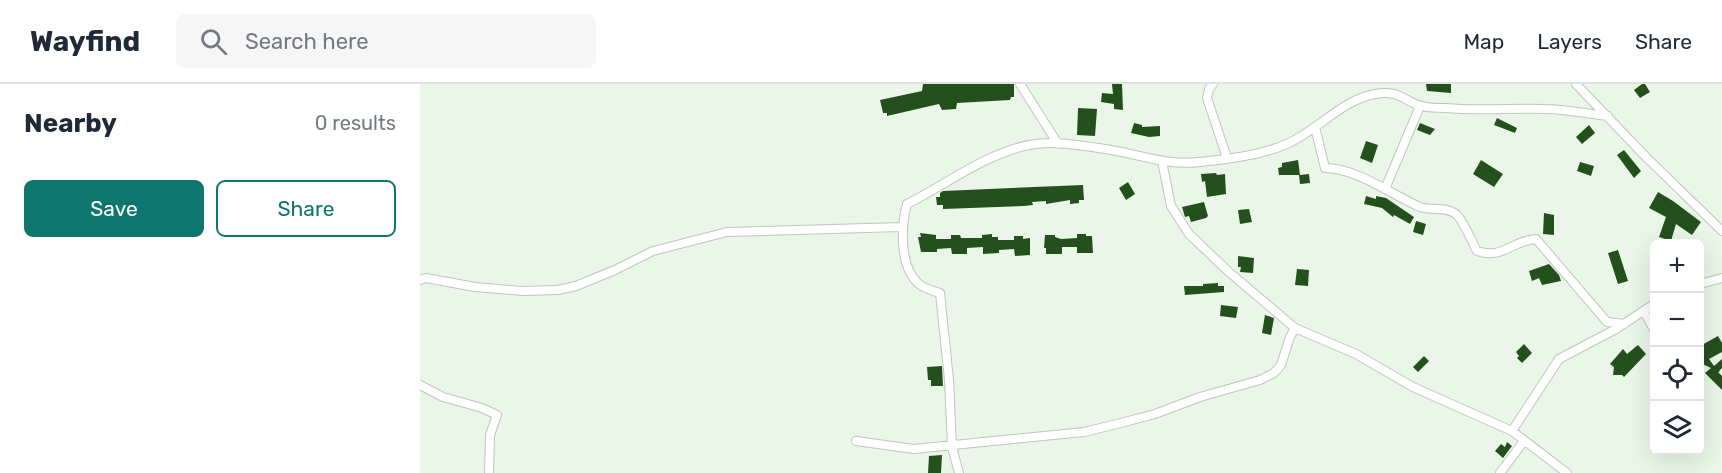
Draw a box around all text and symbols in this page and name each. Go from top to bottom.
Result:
search box [176,14,596,68]
text: Wayfind [30,25,140,58]
icon: search [197,25,230,58]
text: Search here [245,28,369,55]
text: Map [1463,29,1504,54]
text: Layers [1537,29,1602,54]
text: Share [1635,29,1692,54]
text: Nearby [24,108,117,139]
text: 0 results [315,111,396,135]
button: Save [24,180,204,237]
button: Share [216,180,396,237]
map controls [1650,239,1704,455]
button: + [1650,239,1704,293]
button: − [1650,293,1704,347]
button: locate [1650,347,1704,401]
button: layers [1650,401,1704,455]

